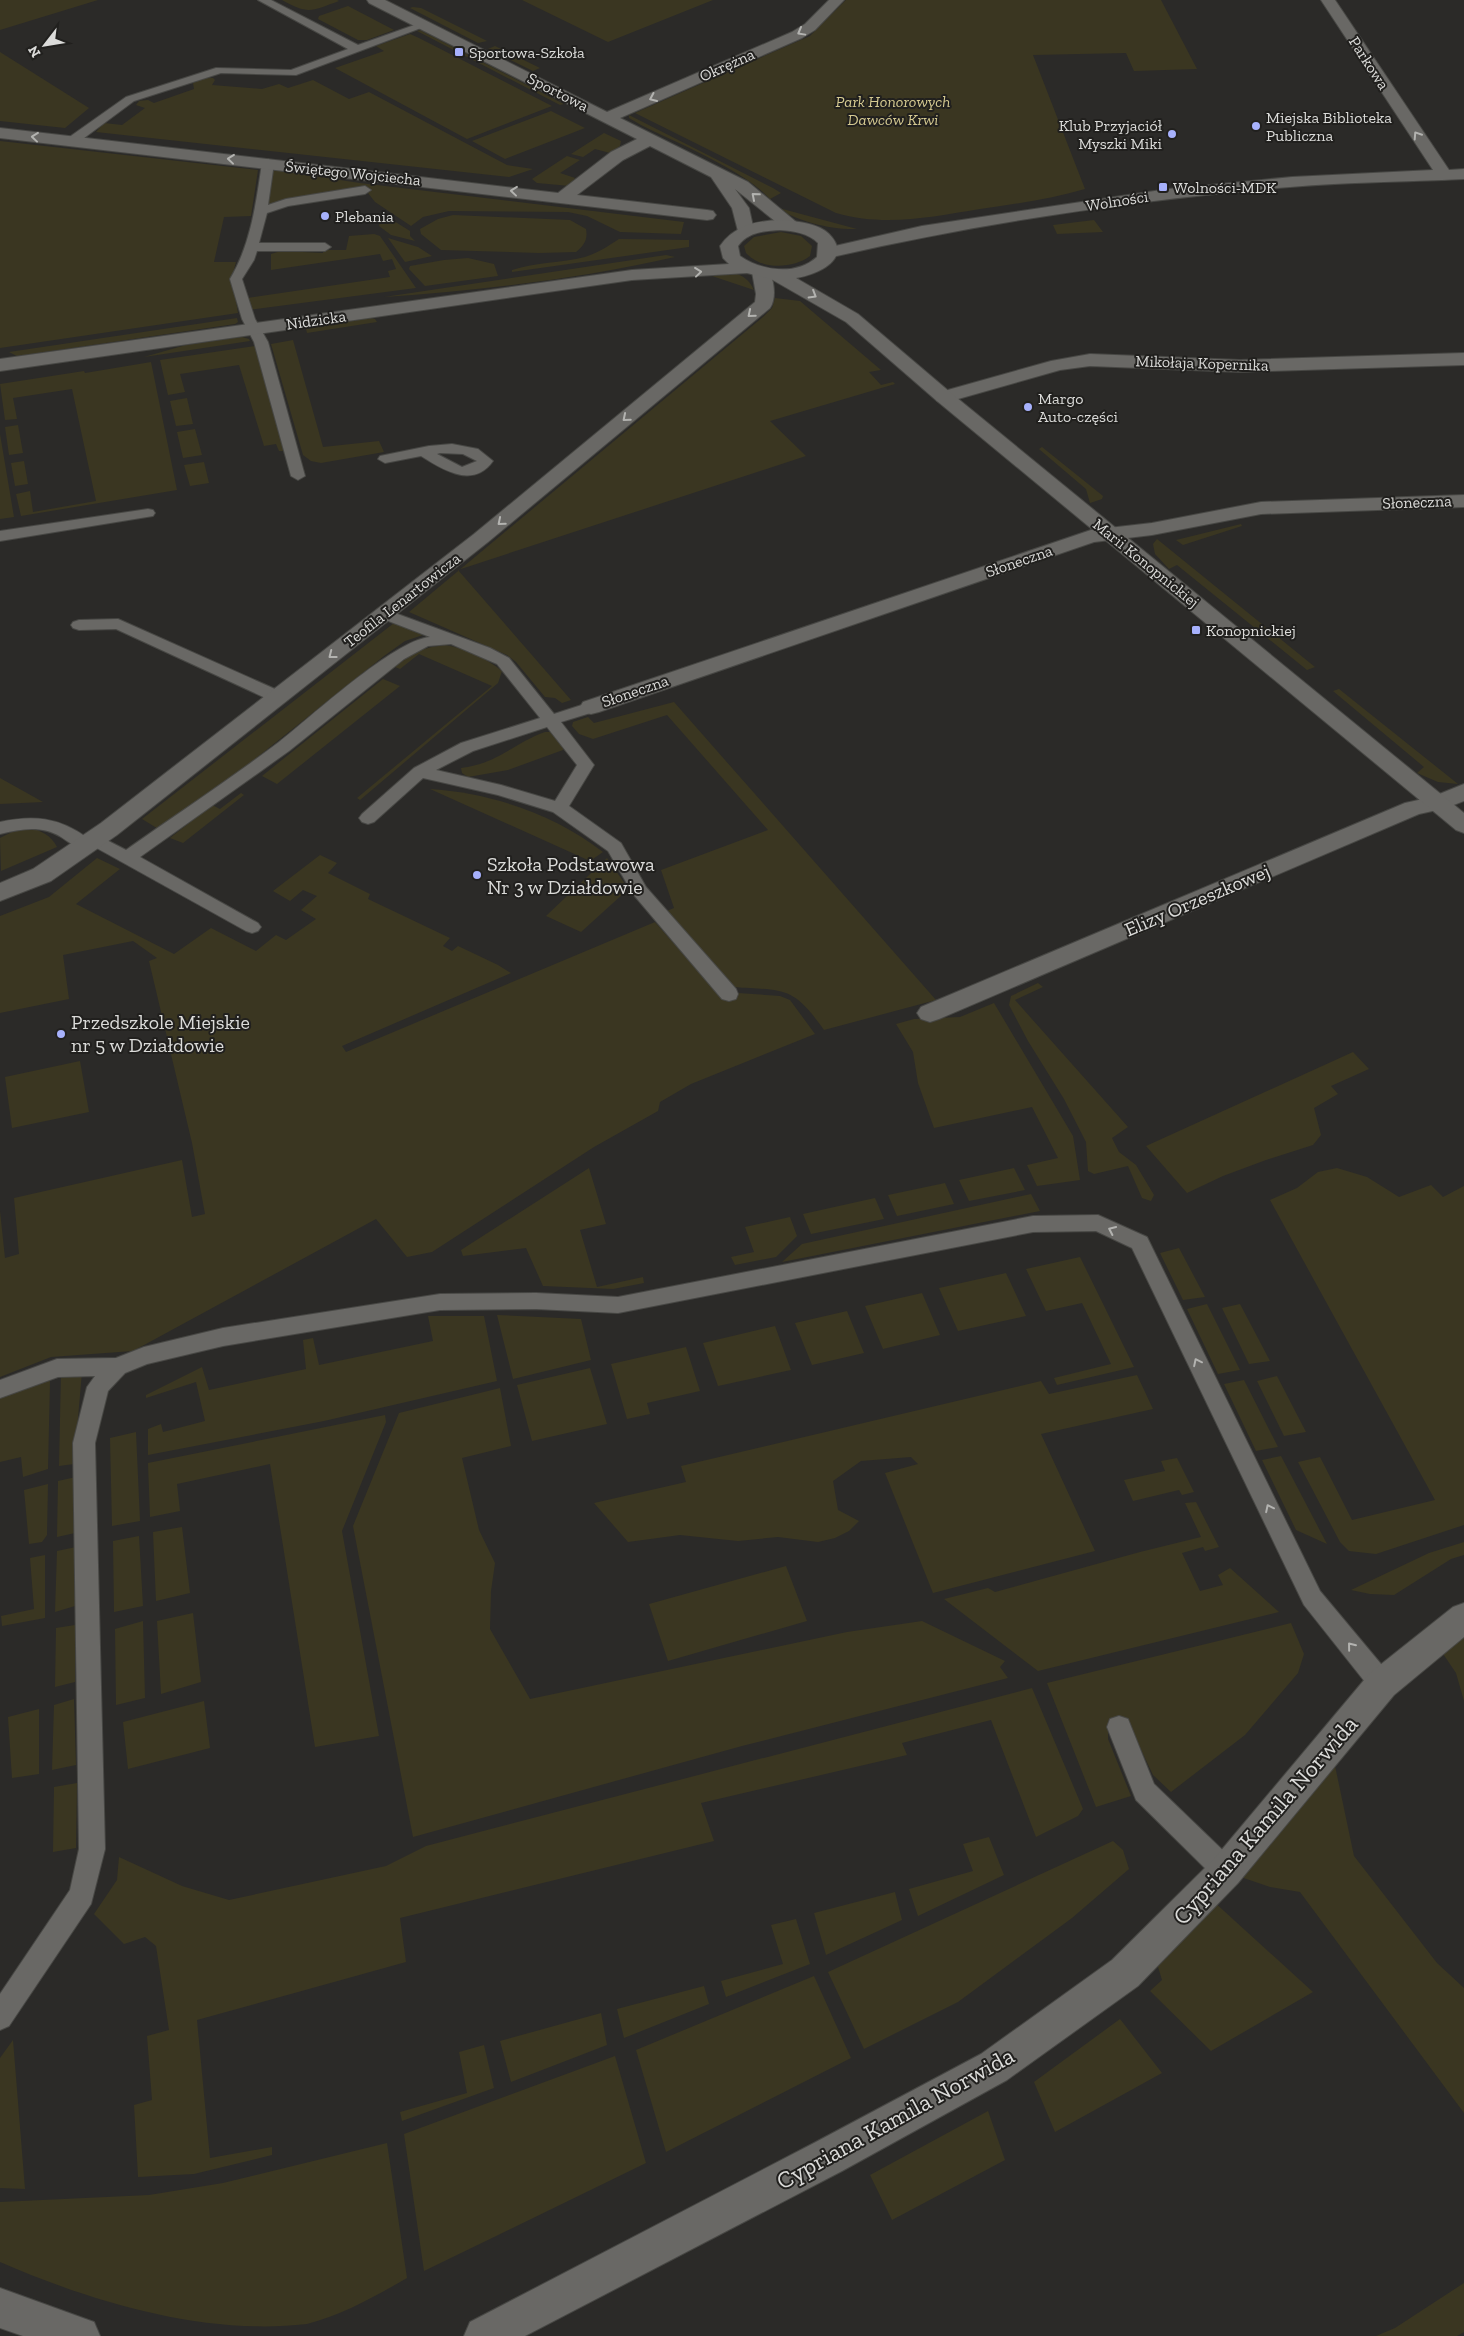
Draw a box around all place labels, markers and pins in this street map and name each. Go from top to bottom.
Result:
place label: Sportowa-Szkoła [469,43,585,62]
marker: Sportowa-Szkoła [453,46,465,58]
place label: Miejska Biblioteka Publiczna [1266,108,1392,145]
place label: Klub Przyjaciół Myszki Miki [1059,116,1163,153]
marker: Miejska Biblioteka Publiczna [1250,120,1262,132]
marker: Klub Przyjaciół Myszki Miki [1166,128,1178,140]
place label: Wolności-MDK [1173,178,1277,197]
marker: Wolności-MDK [1157,181,1169,193]
place label: Plebania [335,207,394,226]
marker: Plebania [319,210,331,222]
place label: Margo Auto-części [1038,389,1119,426]
marker: Margo Auto-części [1022,401,1034,413]
place label: Konopnickiej [1206,621,1296,640]
marker: Konopnickiej [1190,624,1202,636]
place label: Szkoła Podstawowa Nr 3 w Działdowie [487,852,655,899]
marker: Szkoła Podstawowa Nr 3 w Działdowie [471,869,483,881]
place label: Przedszkole Miejskie nr 5 w Działdowie [71,1010,250,1057]
marker: Przedszkole Miejskie nr 5 w Działdowie [55,1028,67,1040]

